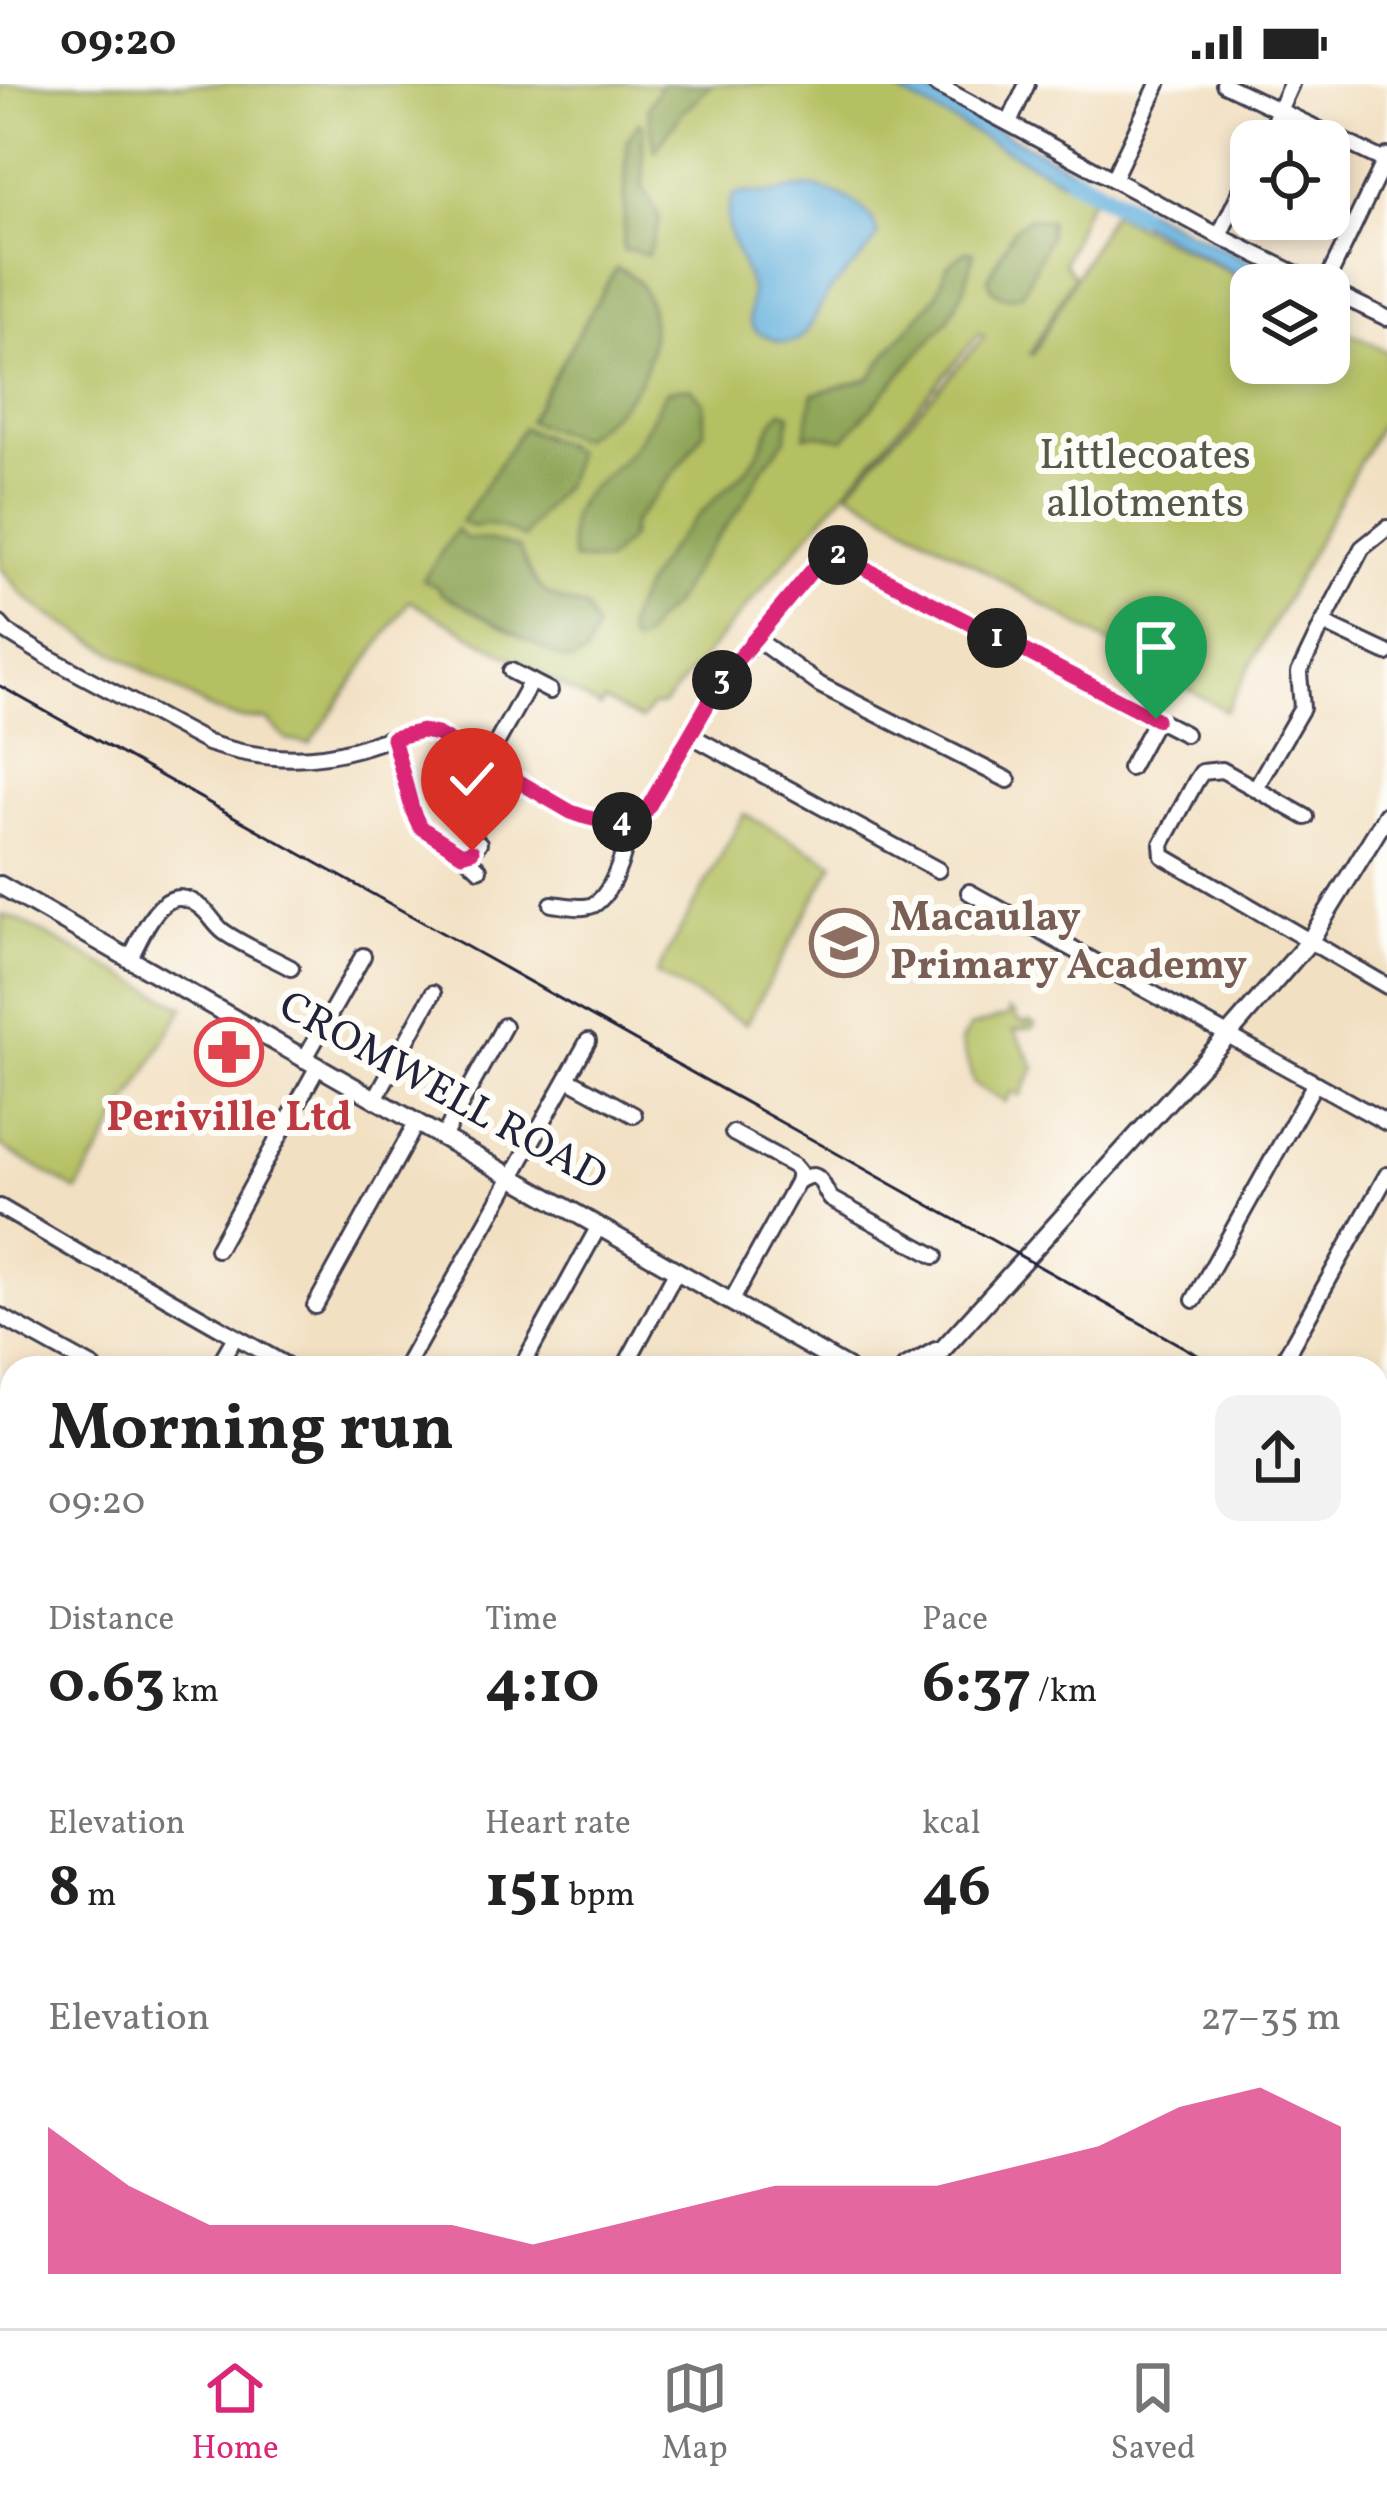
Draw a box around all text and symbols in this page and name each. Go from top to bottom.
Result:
text: 09:20 [60,11,176,74]
map controls [1230,120,1350,384]
button: locate [1230,120,1350,240]
button: layers [1230,264,1350,384]
park label: Littlecoates allotments [1039,428,1251,535]
pin: 2 [808,525,868,585]
text: 2 [829,532,847,578]
pin [1105,596,1207,719]
pin: 1 [967,608,1027,668]
icon: arrive [1123,614,1189,680]
text: 1 [990,615,1004,661]
pin: 3 [692,650,752,710]
text: 3 [714,657,730,703]
pin [421,728,523,851]
icon: check [439,746,505,812]
pin: 4 [592,792,652,852]
text: 4 [612,799,632,845]
place label: Macaulay Primary Academy [890,890,1248,997]
school or university icon: Macaulay Primary Academy [809,908,879,978]
street label: CROMWELL ROAD [267,978,617,1208]
pharmacy icon: Periville Ltd [194,1017,264,1087]
place label: Periville Ltd [106,1090,352,1149]
text: Morning run [48,1385,454,1477]
button: share [1215,1395,1341,1521]
text: 09:20 [48,1476,145,1530]
text: Distance [48,1598,174,1644]
text: Time [485,1598,557,1644]
text: Pace [922,1598,988,1644]
text: 0.63 [48,1644,165,1727]
text: 4:10 [485,1644,599,1727]
text: 6:37 [922,1644,1031,1727]
text: km [165,1670,219,1716]
text: /km [1031,1670,1097,1716]
text: Elevation [48,1802,185,1848]
text: Heart rate [485,1802,631,1848]
text: kcal [922,1802,981,1848]
text: 8 [48,1848,81,1931]
text: 151 [485,1848,562,1931]
text: 46 [922,1848,991,1931]
text: m [81,1874,117,1920]
text: bpm [562,1874,635,1920]
text: Elevation [48,1992,210,2046]
text: 27–35 m [1201,1992,1341,2046]
tab: Home [191,2355,279,2473]
tab: Map [662,2355,728,2473]
tab: Saved [1111,2355,1196,2473]

